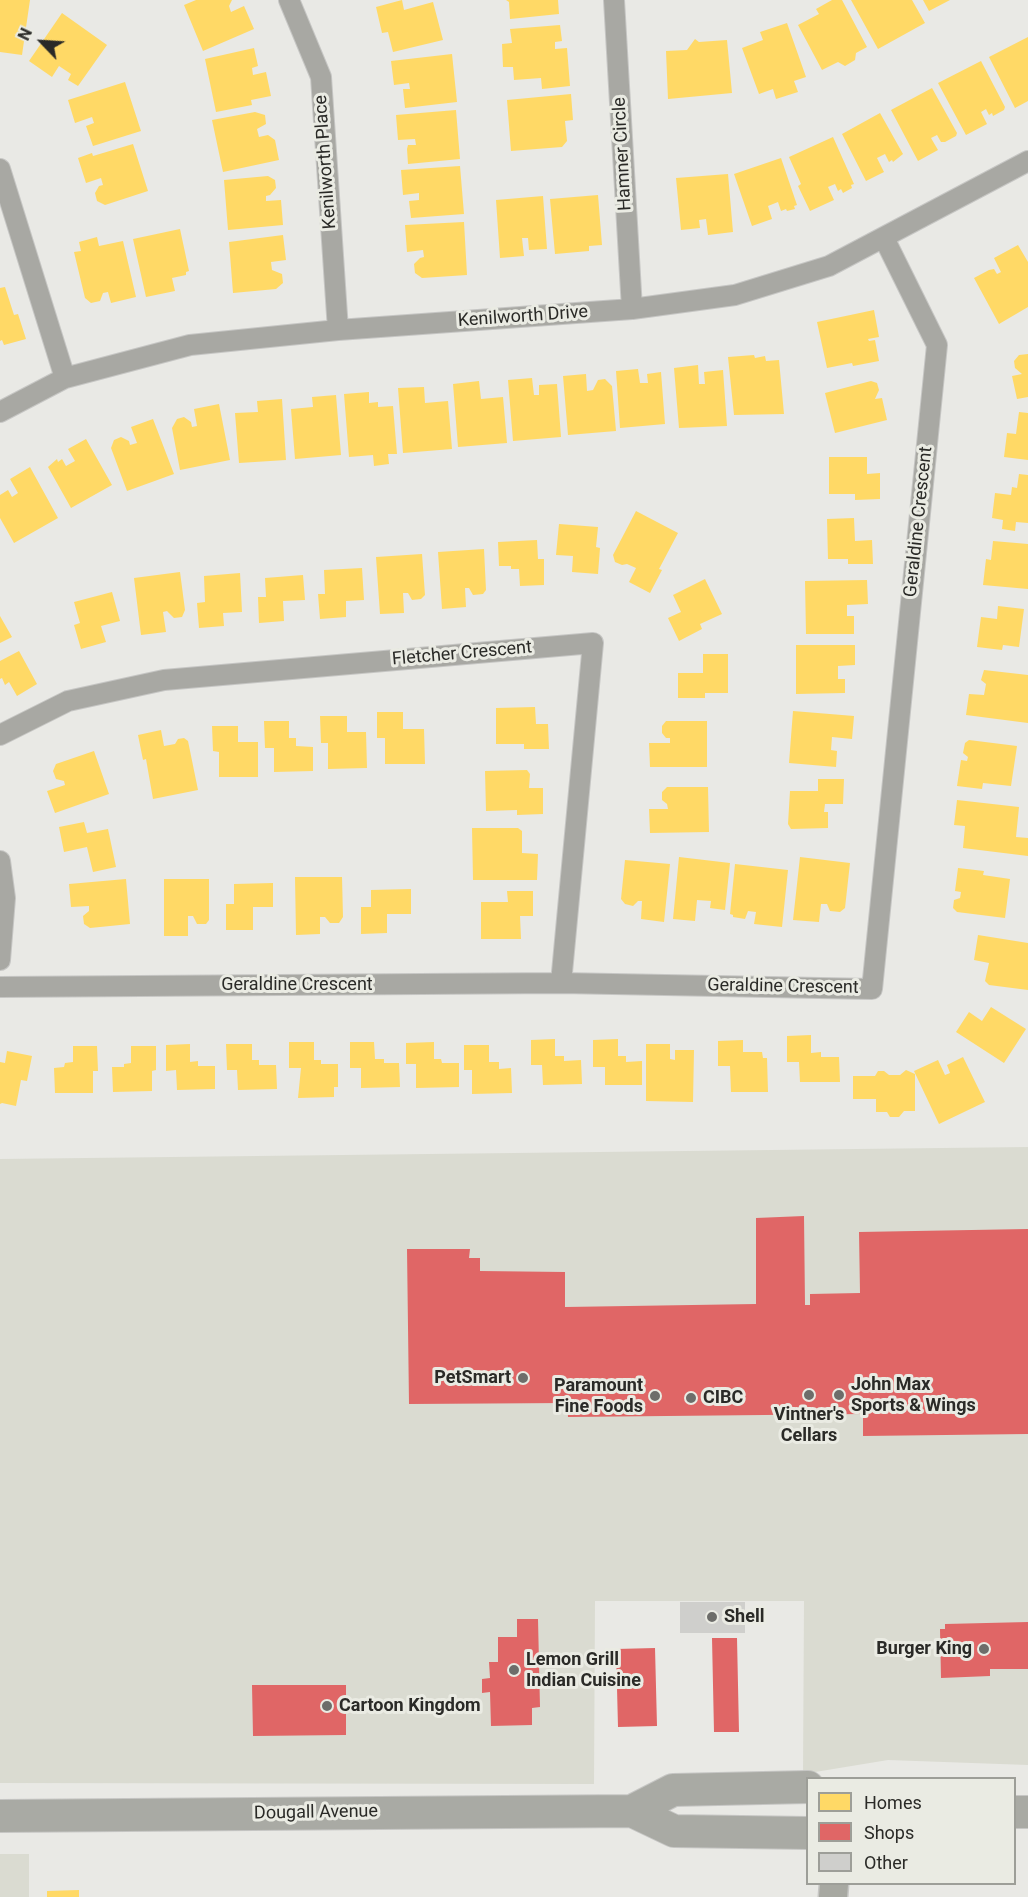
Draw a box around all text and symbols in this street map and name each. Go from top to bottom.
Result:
north arrow [12,12,72,72]
text: N [14,25,36,43]
street label: Kenilworth Place [311,94,341,230]
street label: Hamner Circle [609,97,637,211]
street label: Kenilworth Drive [457,302,589,332]
street label: Geraldine Crescent [900,446,938,598]
street label: Fletcher Crescent [391,637,533,671]
street label: Geraldine Crescent [221,974,373,996]
street label: Geraldine Crescent [707,975,859,999]
place label: PetSmart [434,1367,511,1389]
marker: PetSmart [516,1371,530,1385]
place label: John Max Sports & Wings [851,1374,976,1416]
place label: Paramount Fine Foods [554,1375,643,1418]
place label: CIBC [703,1387,743,1409]
marker: Vintner's Cellars [802,1388,816,1402]
marker: John Max Sports & Wings [832,1388,846,1402]
marker: Paramount Fine Foods [648,1389,662,1403]
marker: CIBC [684,1391,698,1405]
place label: Vintner's Cellars [774,1404,844,1446]
place label: Shell [724,1606,764,1628]
marker: Shell [705,1610,719,1624]
place label: Burger King [876,1638,972,1660]
marker: Burger King [977,1642,991,1656]
place label: Lemon Grill Indian Cuisine [526,1649,641,1692]
marker: Lemon Grill Indian Cuisine [507,1663,521,1677]
place label: Cartoon Kingdom [339,1695,481,1717]
marker: Cartoon Kingdom [320,1699,334,1713]
legend [806,1777,1016,1885]
text: Homes [864,1792,922,1813]
street label: Dougall Avenue [254,1801,378,1825]
text: Shops [864,1822,914,1843]
text: Other [864,1852,908,1873]

